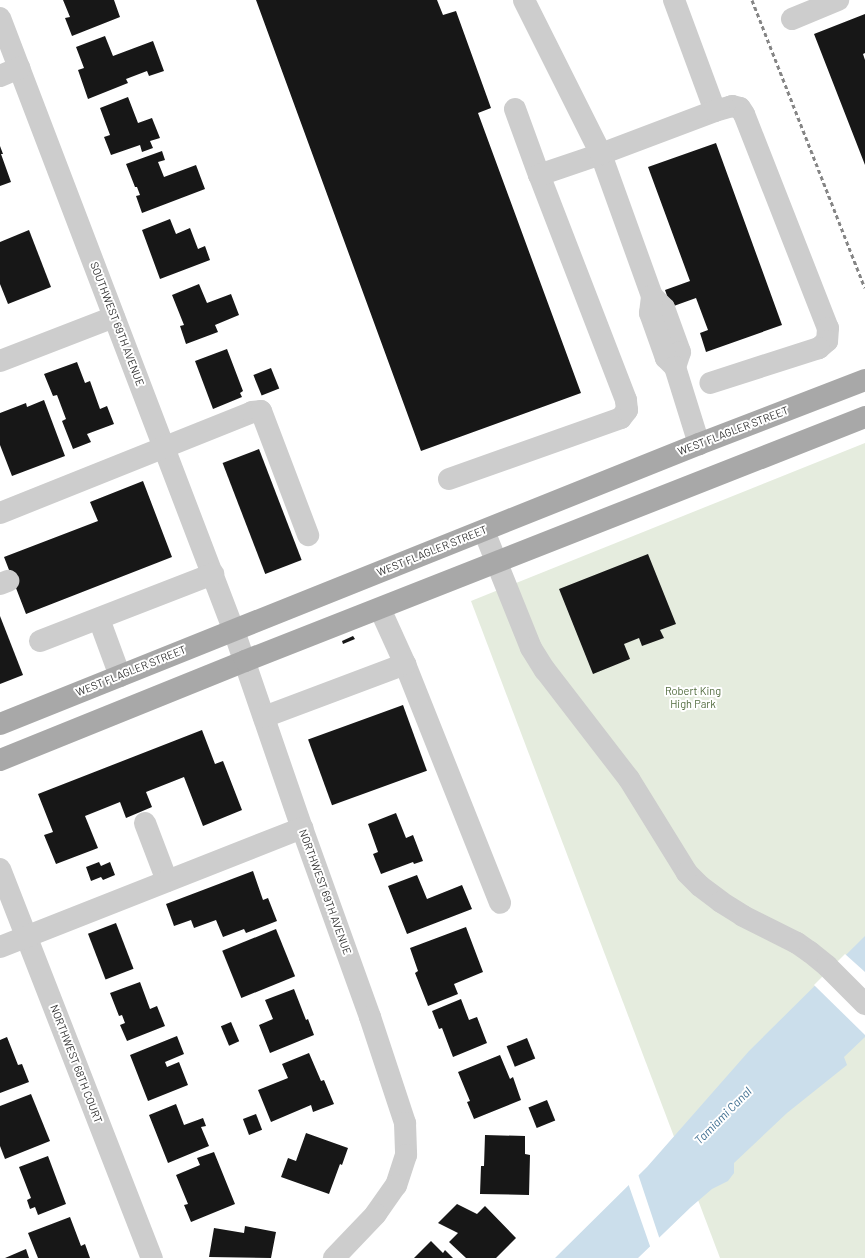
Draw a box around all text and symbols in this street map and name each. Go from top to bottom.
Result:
street label: SOUTHWEST 69TH AVENUE [87,260,147,388]
street label: WEST FLAGLER STREET [676,404,790,458]
street label: WEST FLAGLER STREET [375,523,489,579]
street label: WEST FLAGLER STREET [74,643,188,699]
park label: Robert King High Park [665,685,721,711]
street label: NORTHWEST 69TH AVENUE [296,827,354,957]
street label: NORTHWEST 68TH COURT [47,1003,105,1125]
water label: Tamiami Canal [691,1084,755,1148]

